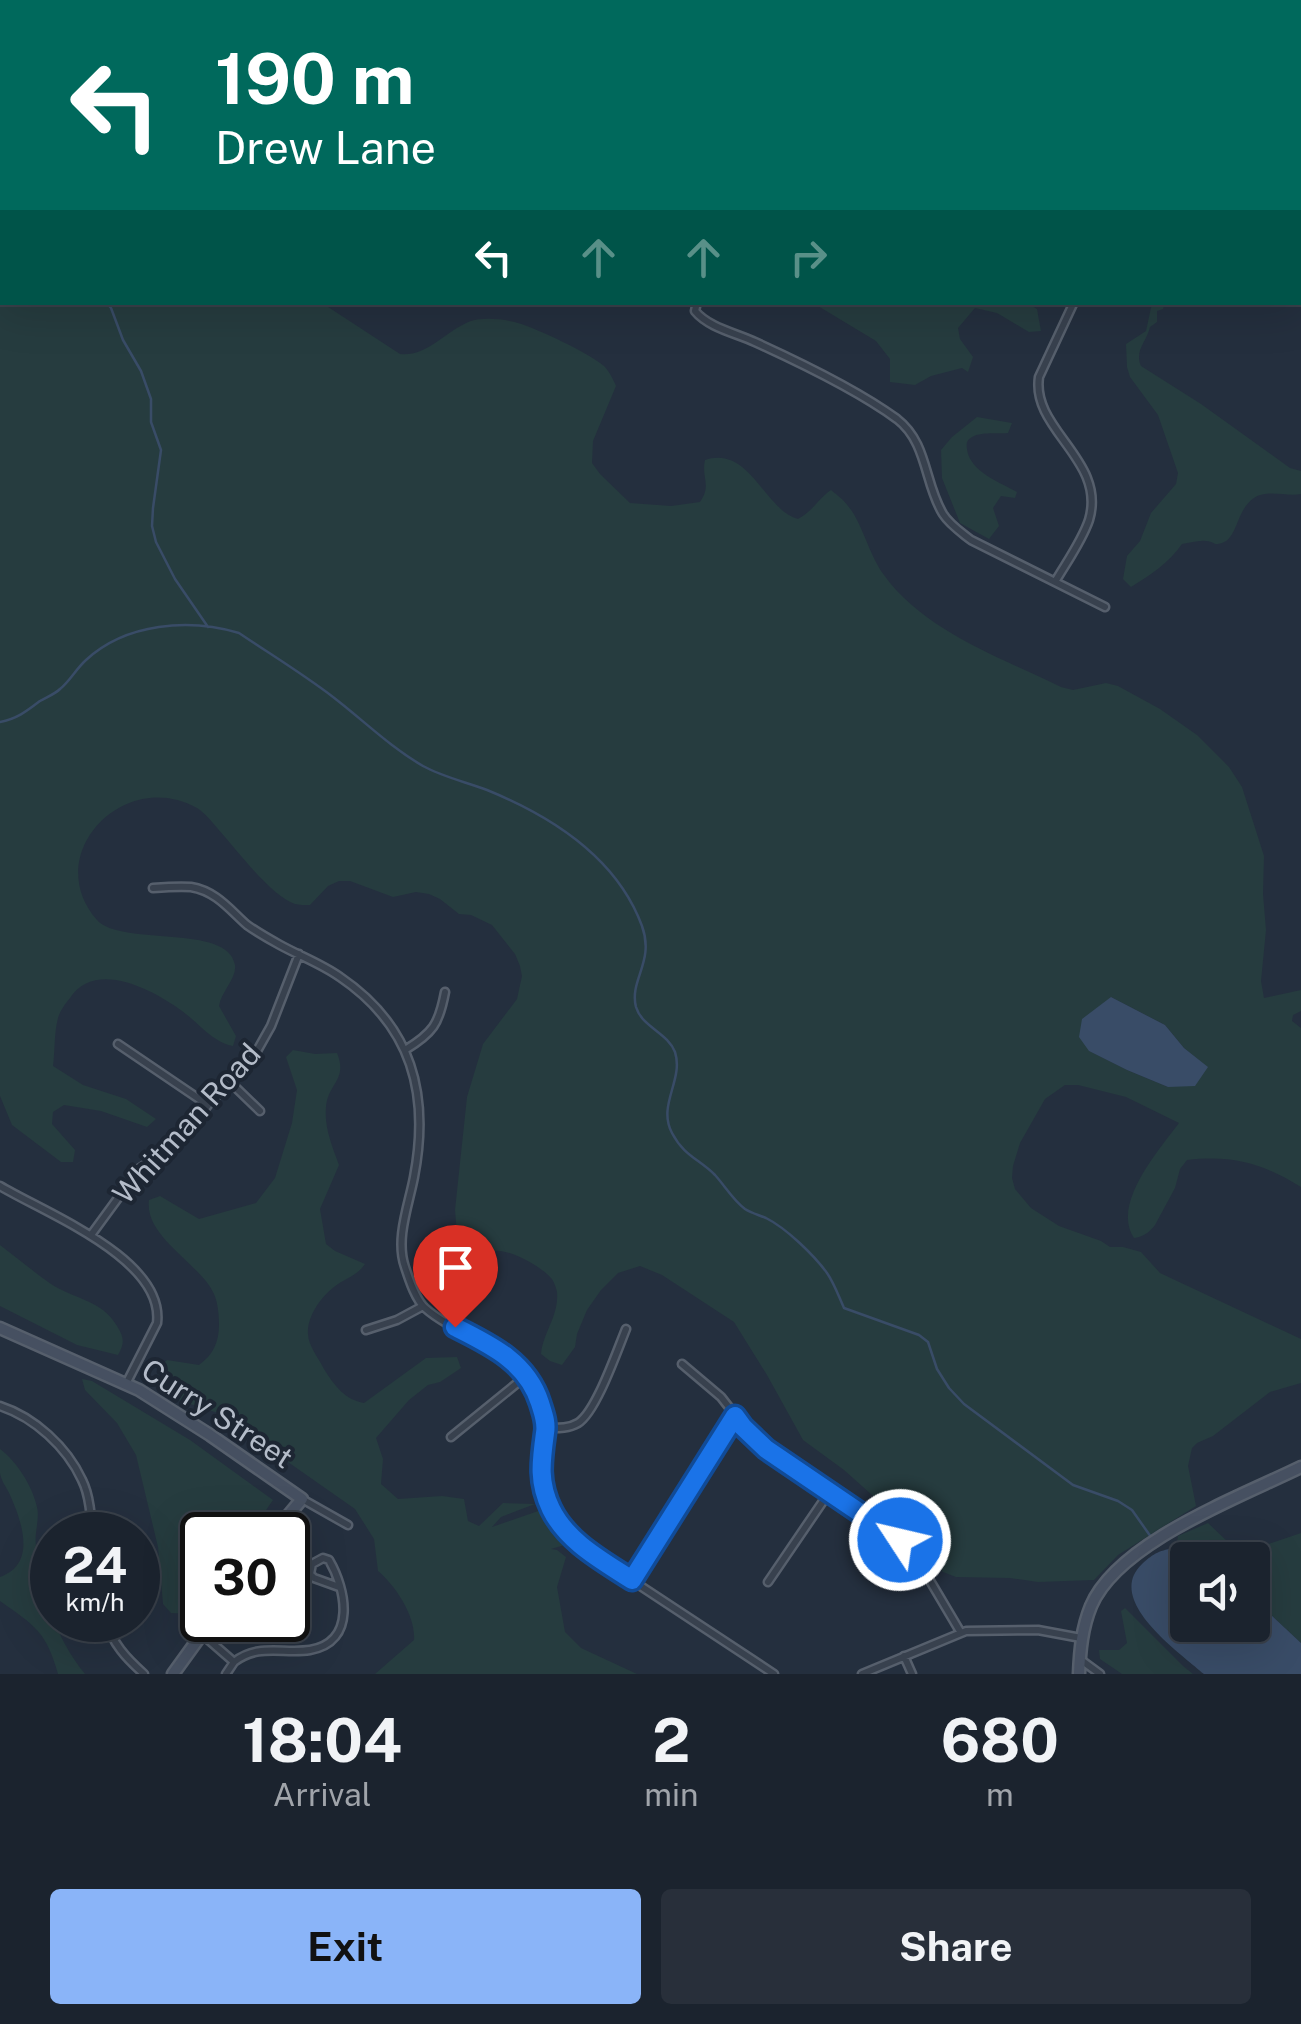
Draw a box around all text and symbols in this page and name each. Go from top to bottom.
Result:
text: 190 m [215,37,414,120]
icon: left [50,40,180,170]
text: Drew Lane [215,121,436,174]
icon: left [466,230,521,285]
icon: ahead [571,230,626,285]
icon: ahead [676,230,731,285]
icon: right [781,230,836,285]
street label: Whitman Road [105,1036,268,1211]
pin [413,1225,498,1328]
icon: arrive [428,1240,483,1295]
street label: Curry Street [135,1351,300,1475]
position arrow [848,1488,952,1592]
speed limit sign: 30 [180,1512,310,1642]
text: 24 [63,1535,127,1594]
map controls [1170,1542,1270,1642]
button: sound [1170,1542,1270,1642]
text: km/h [66,1587,124,1617]
text: 18:04 [242,1705,402,1776]
text: 2 [652,1705,690,1776]
text: 680 [941,1705,1059,1776]
text: Arrival [273,1776,372,1813]
text: min [644,1776,699,1813]
text: m [986,1776,1014,1813]
button: Exit [50,1889,641,2004]
button: Share [661,1889,1251,2004]

